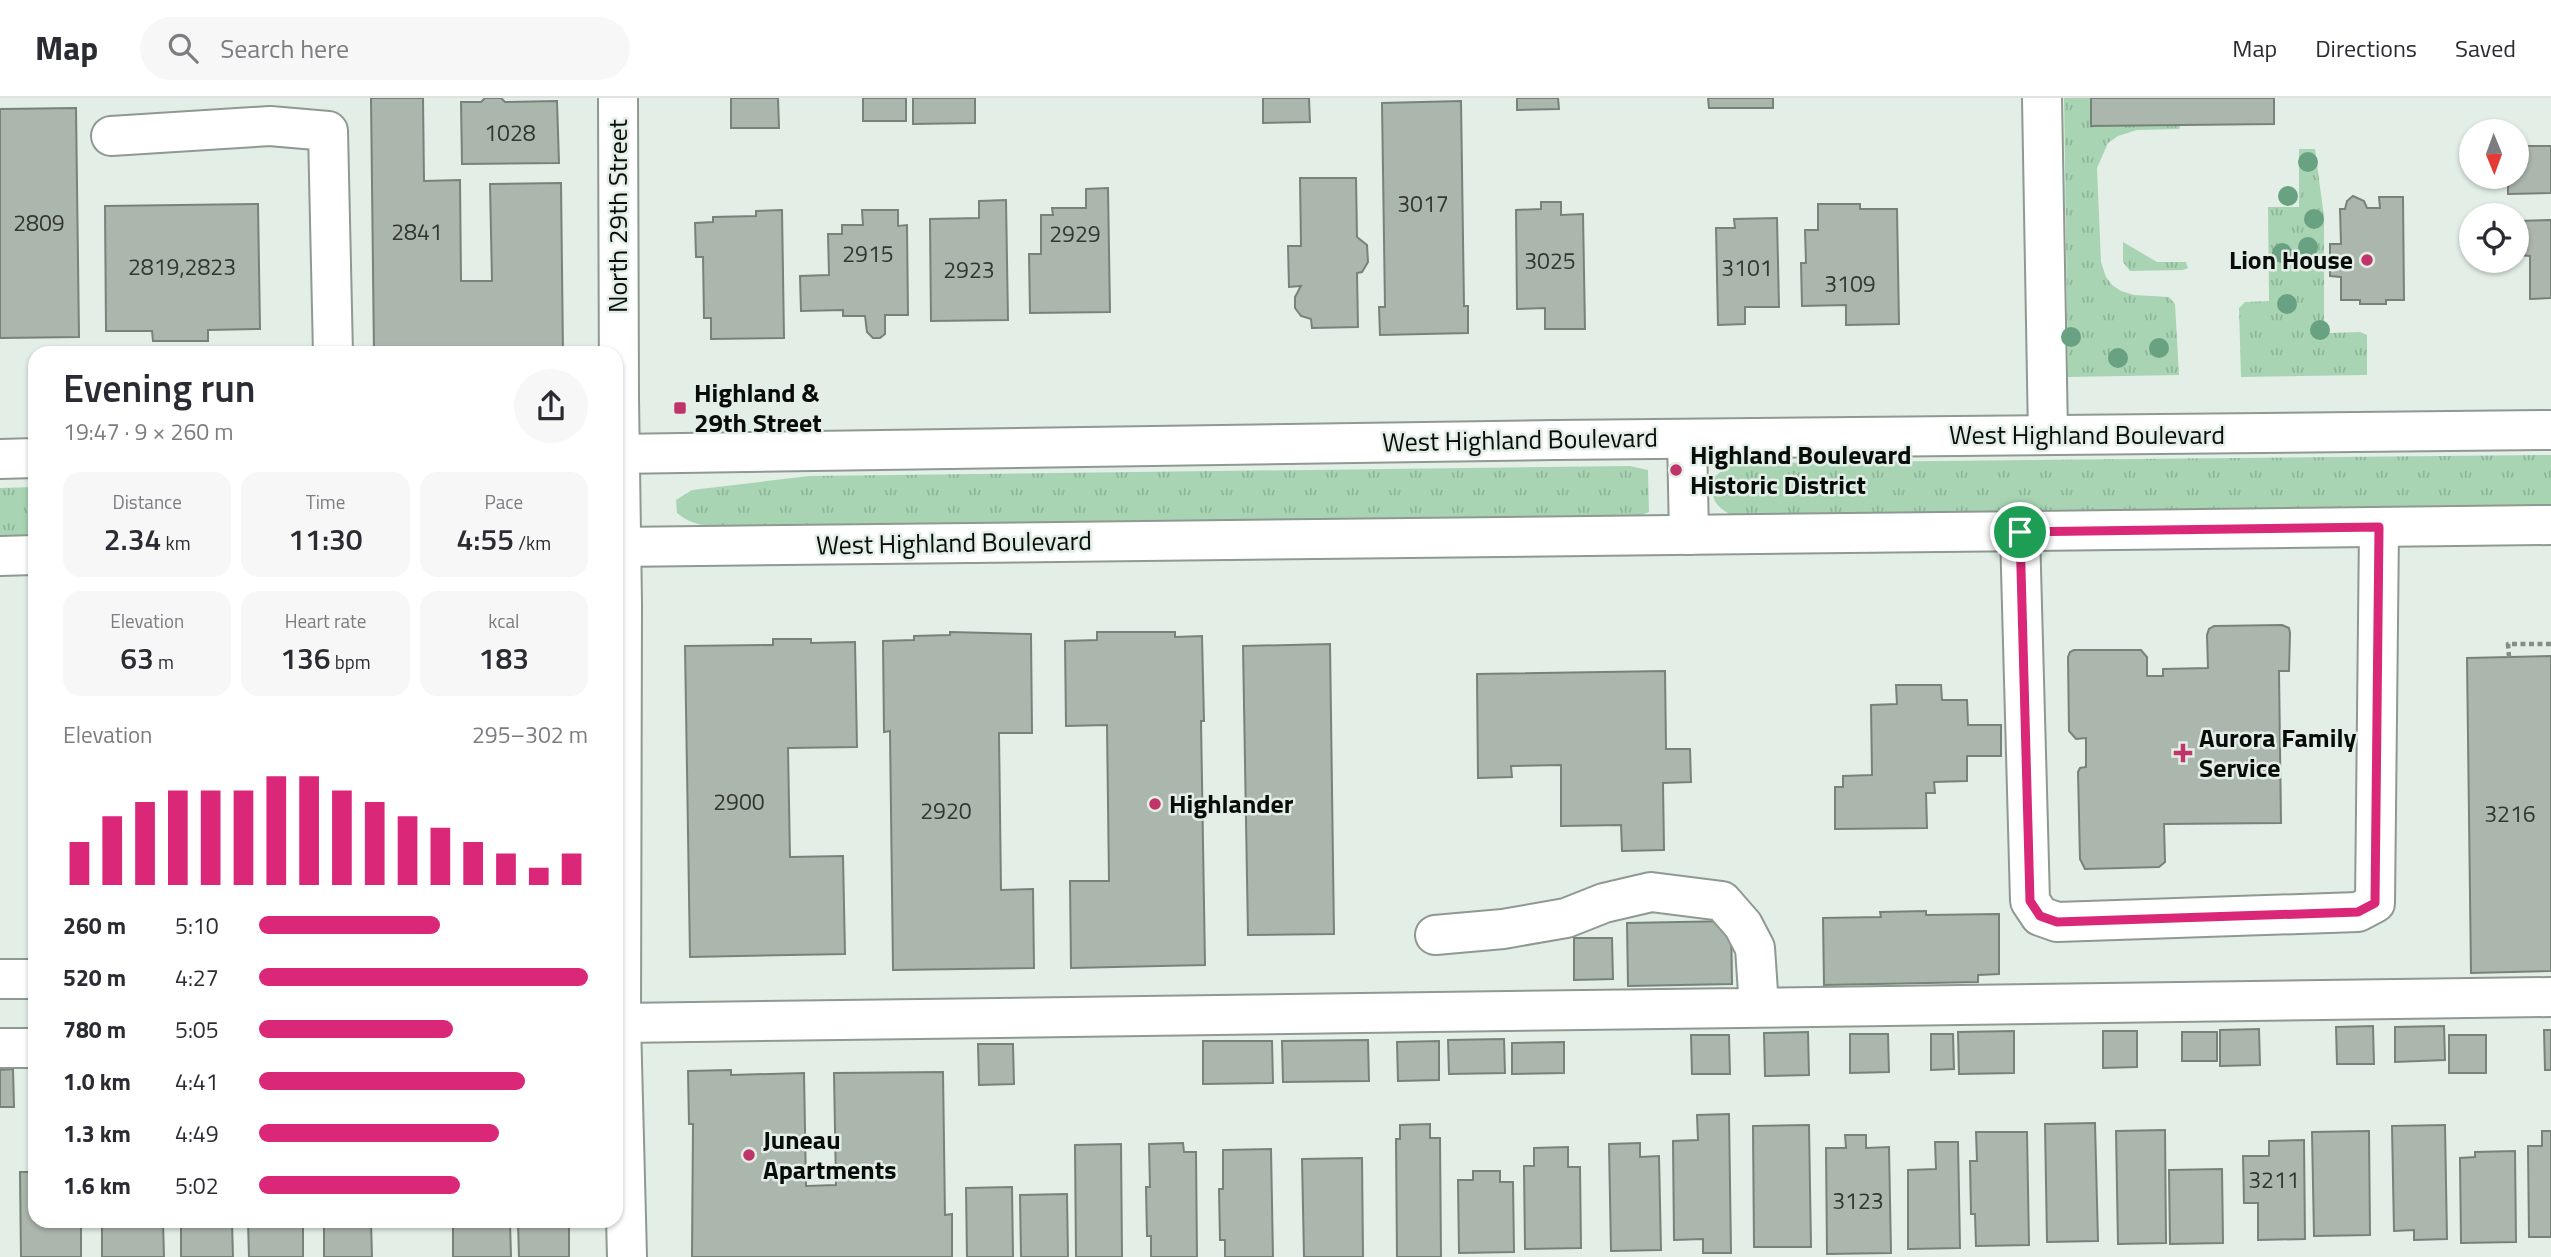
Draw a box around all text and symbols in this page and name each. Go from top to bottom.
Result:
search box [140,17,630,80]
text: Map [35,23,98,73]
icon: search [164,29,202,67]
text: Search here [220,29,349,68]
text: Map [2232,30,2277,66]
text: Directions [2315,30,2417,66]
text: Saved [2455,30,2516,66]
house number: 1028 [484,115,536,150]
street label: North 29th Street [598,119,637,313]
north arrow [2459,119,2529,189]
map controls [2459,119,2529,273]
house number: 3017 [1397,186,1449,221]
button: locate [2459,203,2529,273]
house number: 2809 [13,205,65,240]
house number: 2841 [391,214,443,249]
house number: 2929 [1049,216,1101,251]
house number: 2915 [842,236,894,271]
place label: Lion House [2229,240,2353,279]
house number: 3025 [1524,243,1576,278]
house number: 2819,2823 [128,249,236,284]
house number: 3101 [1721,250,1773,285]
house number: 2923 [943,252,995,287]
marker: Lion House [2359,252,2375,268]
house number: 3109 [1824,266,1876,301]
text: Evening run [63,359,256,417]
button: share [514,369,588,443]
place label: Highland & 29th Street [694,373,822,442]
marker: Highland & 29th Street [672,400,688,416]
text: 19:47 · 9 × 260 m [63,414,233,449]
street label: West Highland Boulevard [1949,415,2225,454]
street label: West Highland Boulevard [1382,418,1658,461]
place label: Highland Boulevard Historic District [1690,435,1911,504]
marker: Highland Boulevard Historic District [1668,462,1684,478]
text: Distance [112,487,182,516]
text: Time [306,487,345,516]
text: Pace [485,487,523,516]
pin [1990,502,2050,562]
icon: arrive [2001,513,2039,551]
text: 2.34 [104,516,161,562]
text: 11:30 [288,516,363,562]
text: 4:55 [457,516,514,562]
street label: West Highland Boulevard [816,521,1092,564]
text: km [161,528,191,557]
text: /km [514,528,551,557]
text: Elevation [110,606,184,635]
text: Heart rate [285,606,366,635]
text: kcal [488,606,519,635]
text: 63 [120,635,154,681]
text: 136 [280,635,331,681]
text: 183 [479,635,529,681]
text: m [154,647,174,676]
text: bpm [331,647,371,676]
text: Elevation [63,717,152,752]
text: 295–302 m [472,717,588,752]
place label: Aurora Family Service [2199,718,2356,787]
marker: Aurora Family Service [2173,743,2193,763]
house number: 2900 [713,784,765,819]
place label: Highlander [1169,784,1294,823]
house number: 2920 [920,793,972,828]
marker: Highlander [1147,796,1163,812]
house number: 3216 [2484,796,2536,831]
text: 260 m [63,908,126,943]
text: 5:10 [175,908,219,943]
text: 520 m [63,960,126,995]
text: 4:27 [175,960,219,995]
text: 780 m [63,1012,126,1047]
text: 5:05 [175,1012,219,1047]
text: 1.0 km [63,1064,131,1099]
text: 4:41 [175,1064,219,1099]
text: 1.3 km [63,1116,131,1151]
text: 4:49 [175,1116,219,1151]
place label: Juneau Apartments [763,1120,896,1189]
marker: Juneau Apartments [741,1147,757,1163]
house number: 3211 [2248,1162,2300,1197]
text: 1.6 km [63,1168,131,1203]
text: 5:02 [175,1168,219,1203]
house number: 3123 [1832,1183,1884,1218]

